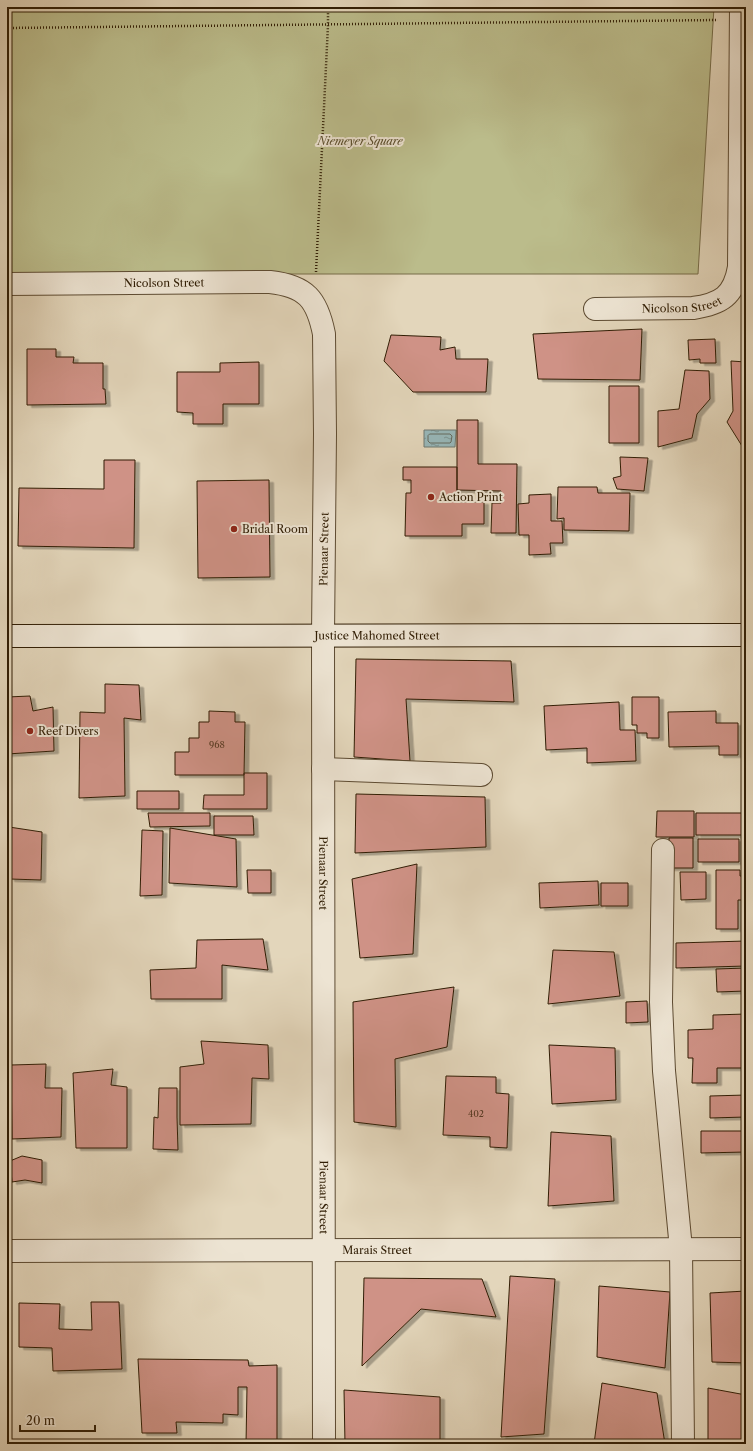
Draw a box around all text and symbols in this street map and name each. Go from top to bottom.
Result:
park label: Niemeyer Square [317,134,403,148]
street label: Nicolson Street [124,275,205,290]
street label: Nicolson Street [642,293,724,316]
place label: Action Print [438,490,503,504]
marker: Action Print [426,492,436,502]
street label: Pienaar Street [316,512,332,586]
place label: Bridal Room [242,522,309,536]
marker: Bridal Room [229,524,239,534]
street label: Justice Mahomed Street [312,628,440,643]
place label: Reef Divers [38,724,99,738]
marker: Reef Divers [25,726,35,736]
house number: 968 [209,739,225,750]
street label: Pienaar Street [316,836,330,910]
house number: 402 [468,1108,484,1119]
street label: Pienaar Street [317,1160,331,1234]
street label: Marais Street [342,1243,412,1257]
scale bar [20,1407,95,1433]
text: 20 m [26,1413,55,1428]

